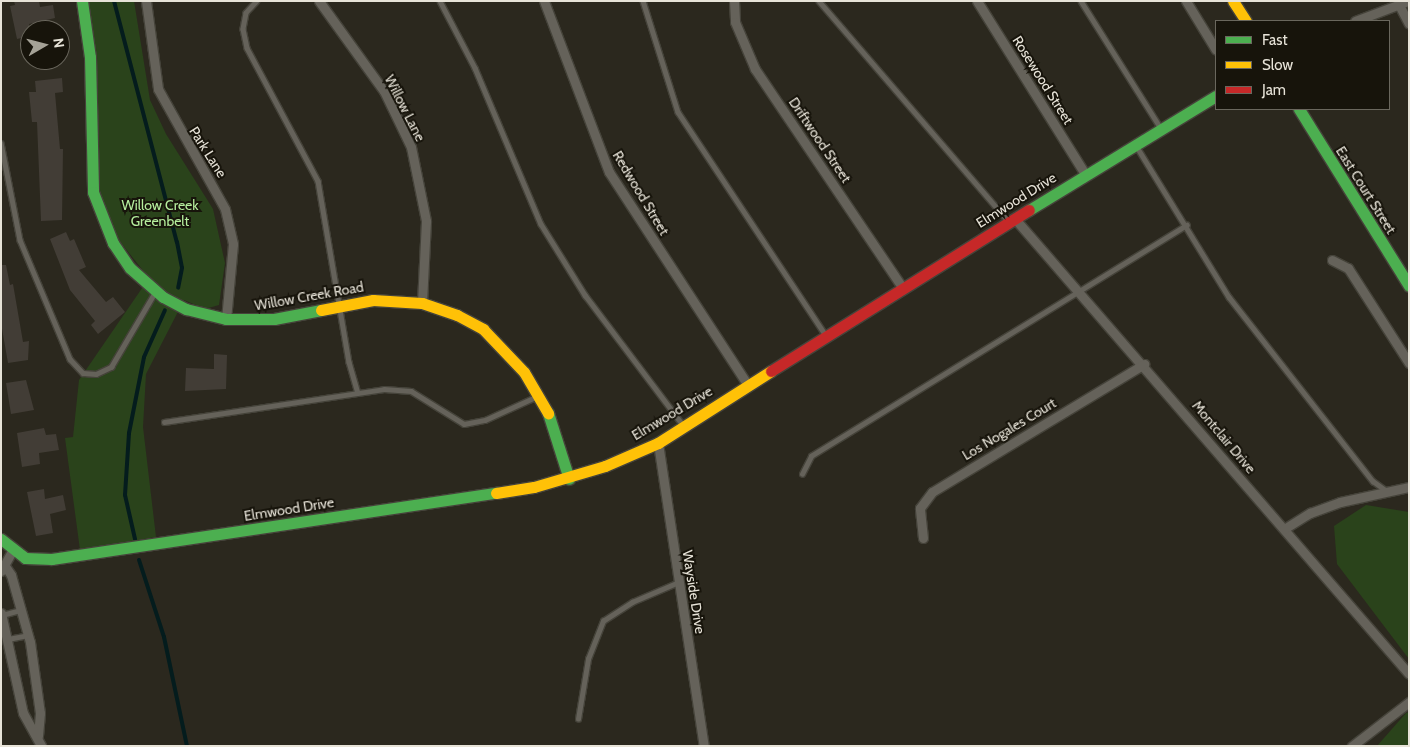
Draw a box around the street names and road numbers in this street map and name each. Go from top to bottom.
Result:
street label: Rosewood Street [1009,33,1077,127]
street label: Willow Lane [381,72,429,144]
street label: Driftwood Street [785,94,855,186]
street label: Park Lane [186,123,230,181]
street label: East Court Street [1332,143,1400,237]
street label: Redwood Street [609,148,673,238]
street label: Elmwood Drive [973,169,1059,231]
street label: Willow Creek Road [253,278,365,314]
street label: Elmwood Drive [629,382,715,444]
street label: Los Nogales Court [959,394,1059,464]
street label: Montclair Drive [1189,397,1259,477]
street label: Elmwood Drive [243,494,335,524]
street label: Wayside Drive [679,549,709,635]

